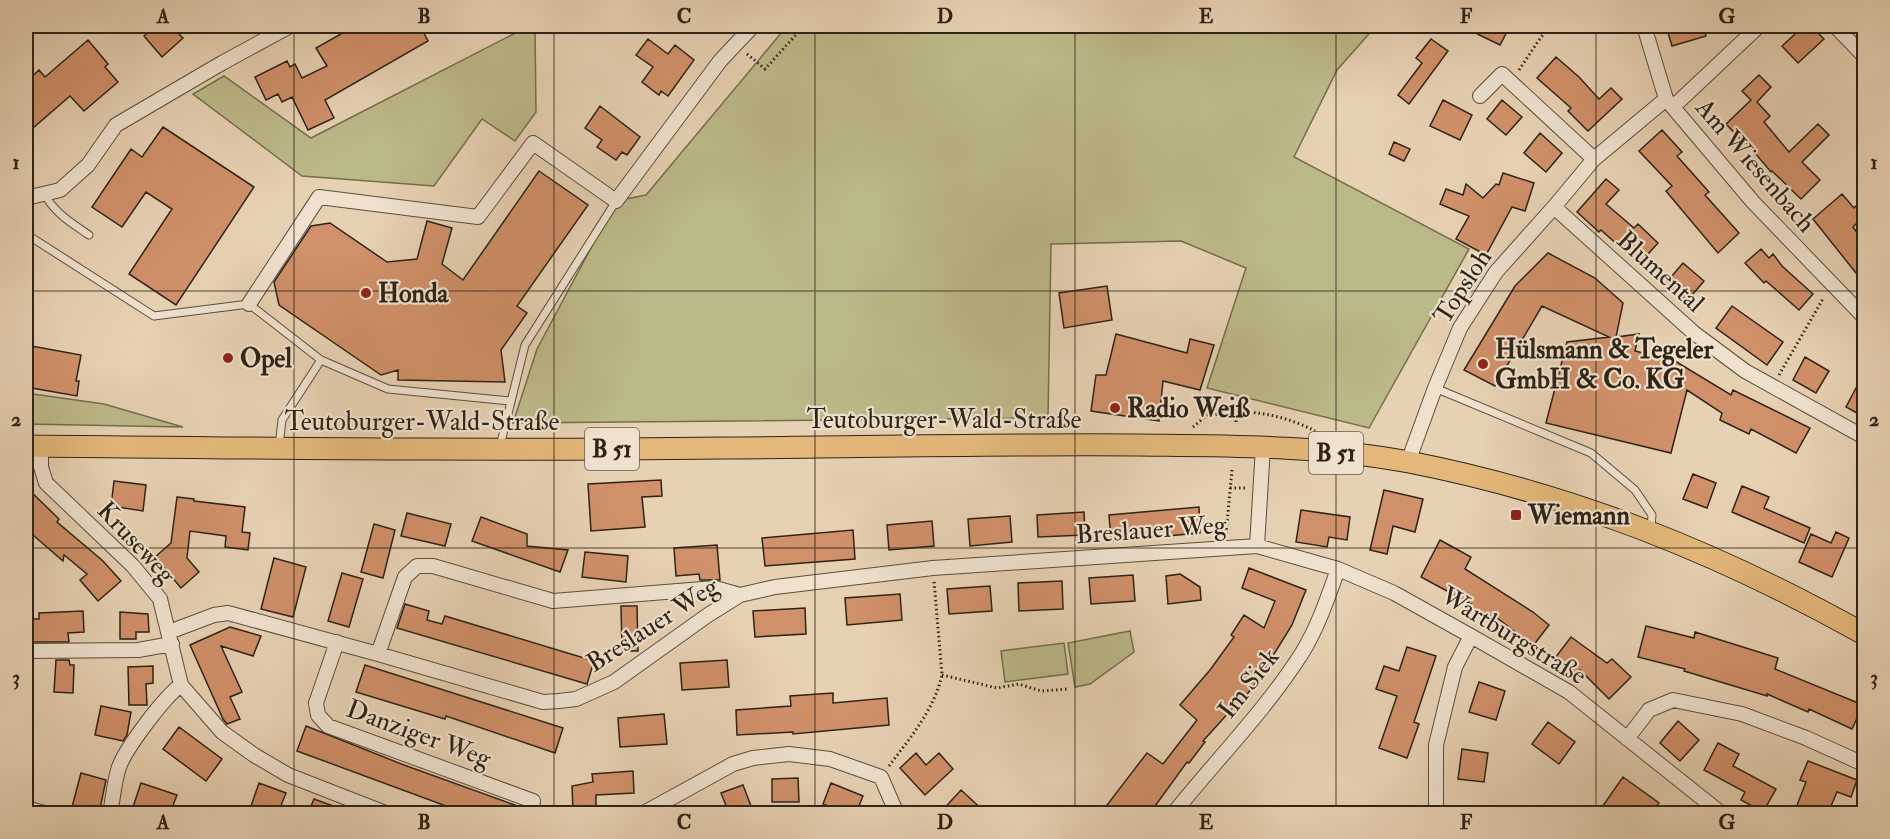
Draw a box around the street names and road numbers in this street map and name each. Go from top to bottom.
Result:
street label: Am Wiesenbach [1688,91,1822,239]
street label: Blumental [1610,224,1711,320]
street label: Topsloh [1427,243,1500,331]
street label: Teutoburger-Wald-Straße [807,404,1081,436]
street label: Teutoburger-Wald-Straße [285,406,559,438]
road number: B 51 [585,428,639,470]
road number: B 51 [1309,432,1363,474]
street label: Kruseweg [90,495,183,591]
street label: Breslauer Weg [1075,509,1229,551]
street label: Breslauer Weg [581,570,726,679]
street label: Wartburgstraße [1434,579,1592,692]
street label: Im Siek [1211,642,1287,725]
street label: Danziger Weg [342,693,496,775]

